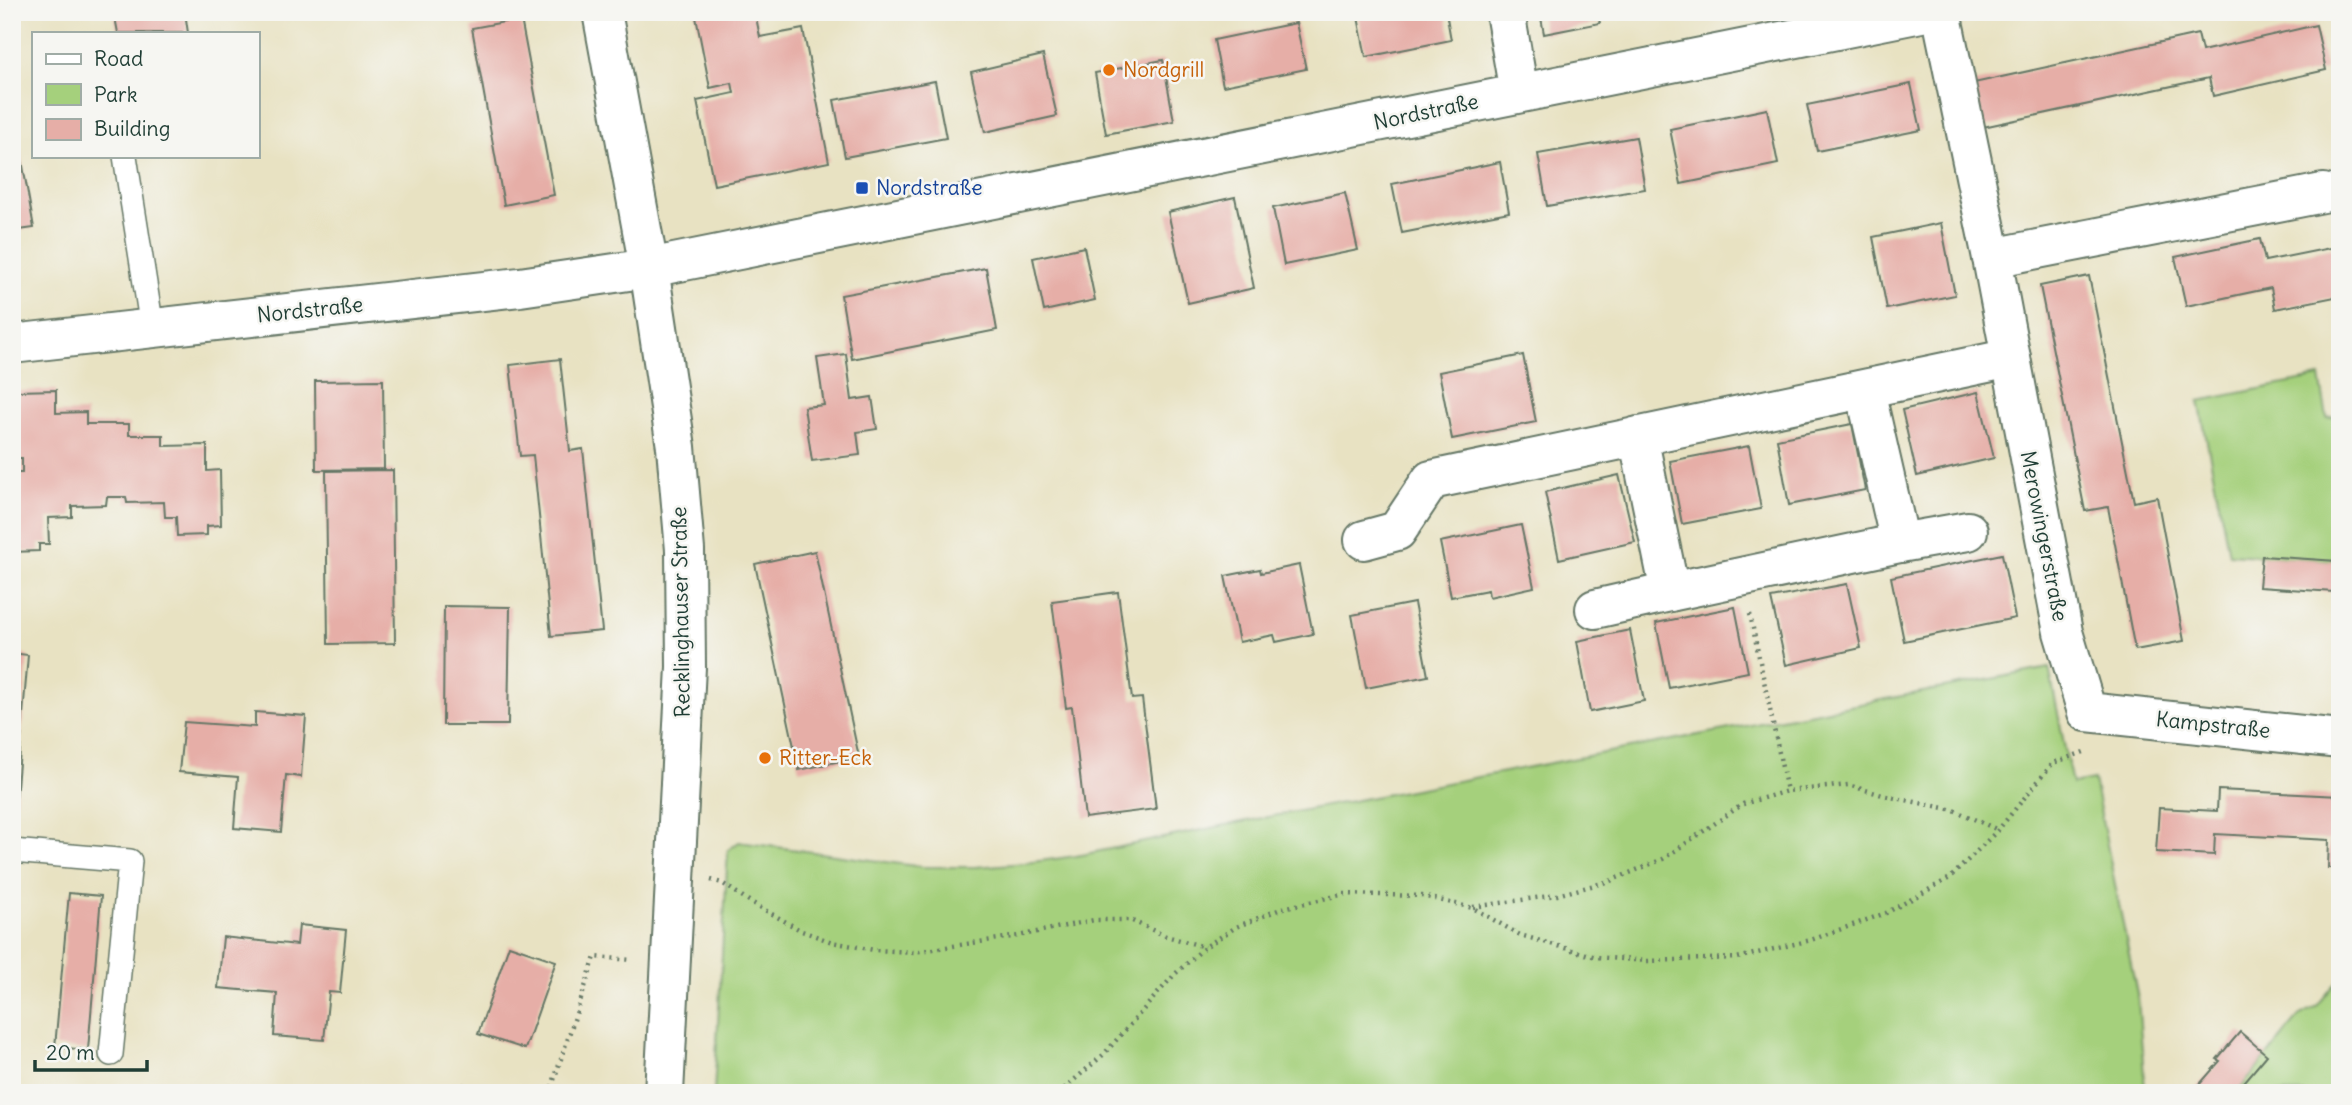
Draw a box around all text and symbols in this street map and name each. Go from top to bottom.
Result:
legend [32,32,259,158]
text: Road [94,45,143,72]
place label: Nordgrill [1123,56,1204,83]
marker: Nordgrill [1101,62,1117,78]
text: Park [94,81,137,108]
street label: Nordstraße [1371,87,1481,136]
text: Building [94,115,170,142]
place label: Nordstraße [876,174,983,201]
marker: Nordstraße [854,180,870,196]
street label: Nordstraße [256,291,364,328]
street label: Merowingerstraße [2015,448,2074,623]
street label: Recklinghauser Straße [665,506,696,718]
street label: Kampstraße [2154,705,2272,744]
place label: Ritter-Eck [779,744,872,771]
marker: Ritter-Eck [757,750,773,766]
scale bar [35,1028,147,1072]
text: 20 m [46,1039,95,1066]

